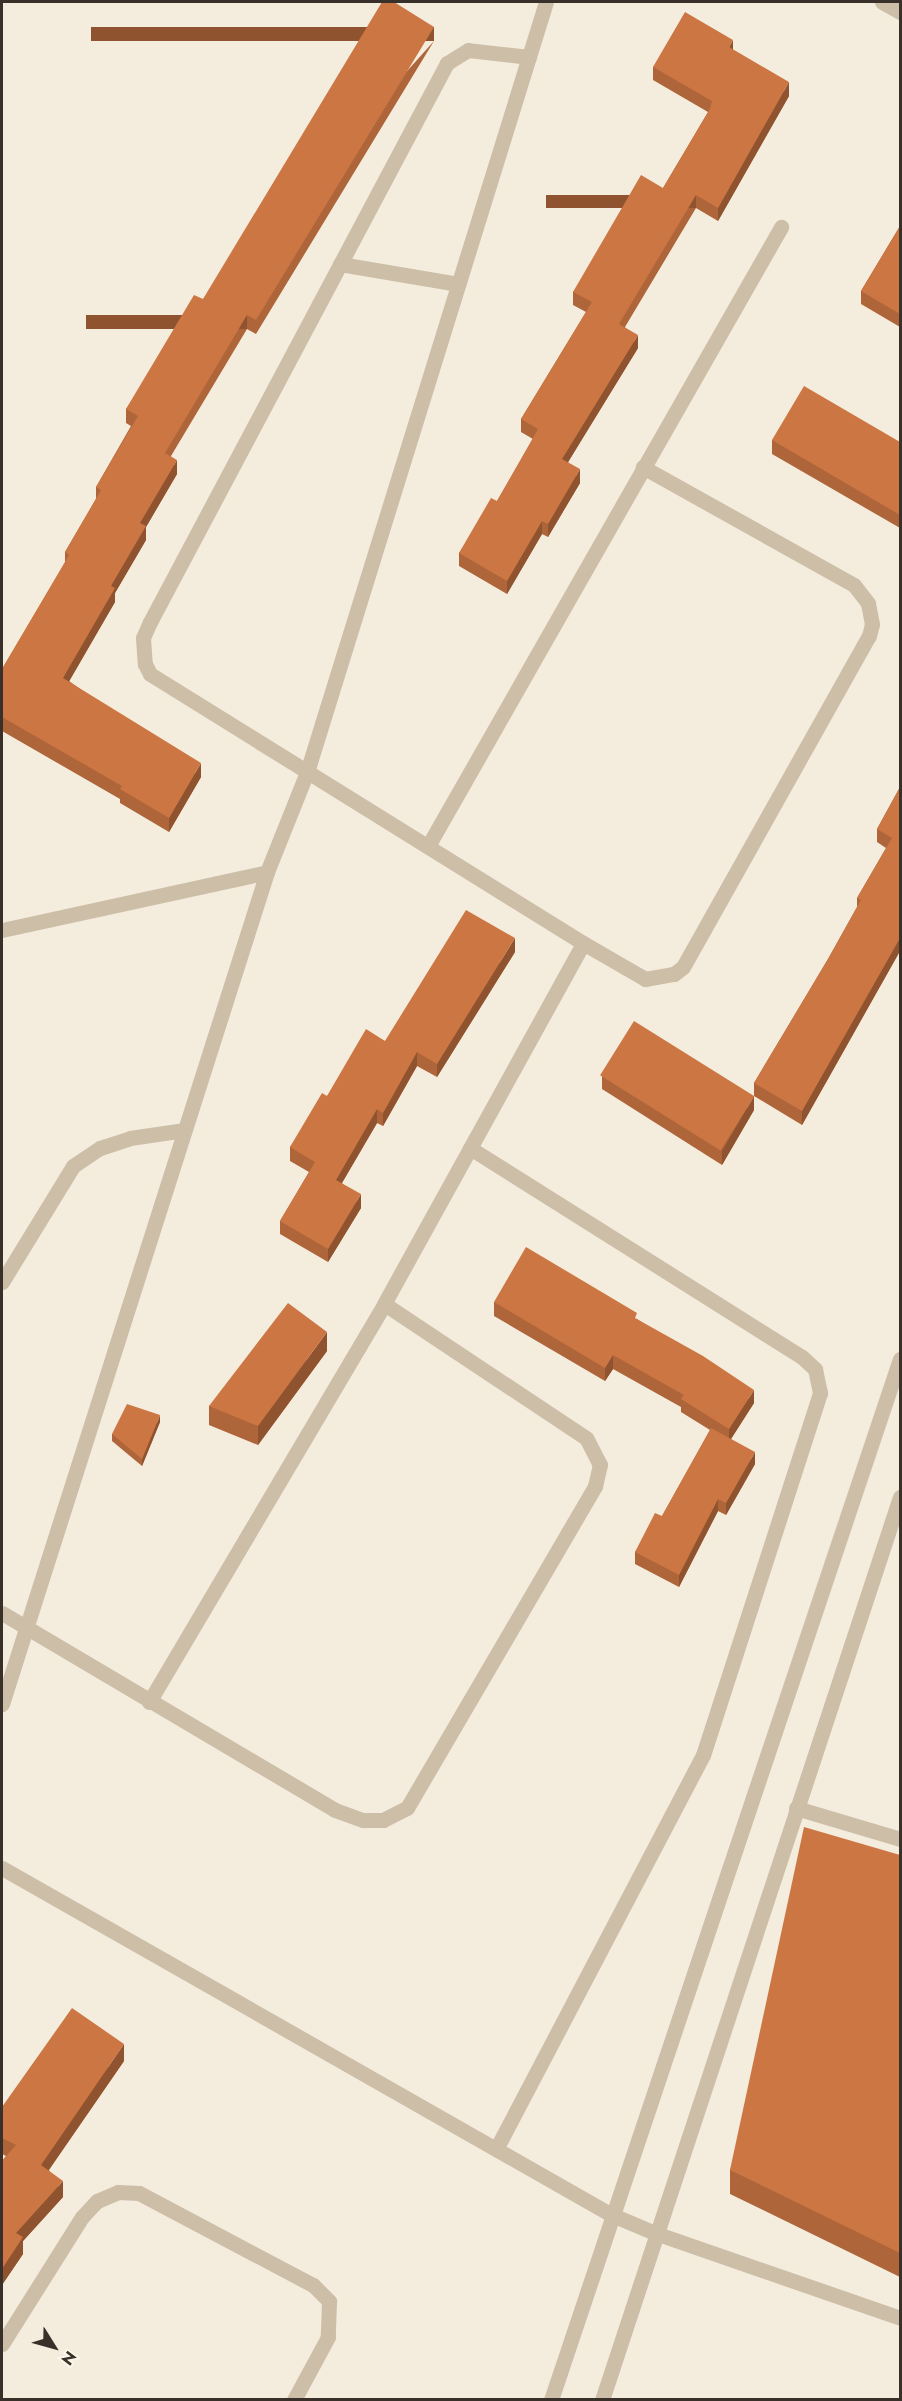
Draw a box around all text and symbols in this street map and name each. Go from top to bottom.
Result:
north arrow [24,2317,84,2377]
text: N [56,2346,82,2370]

